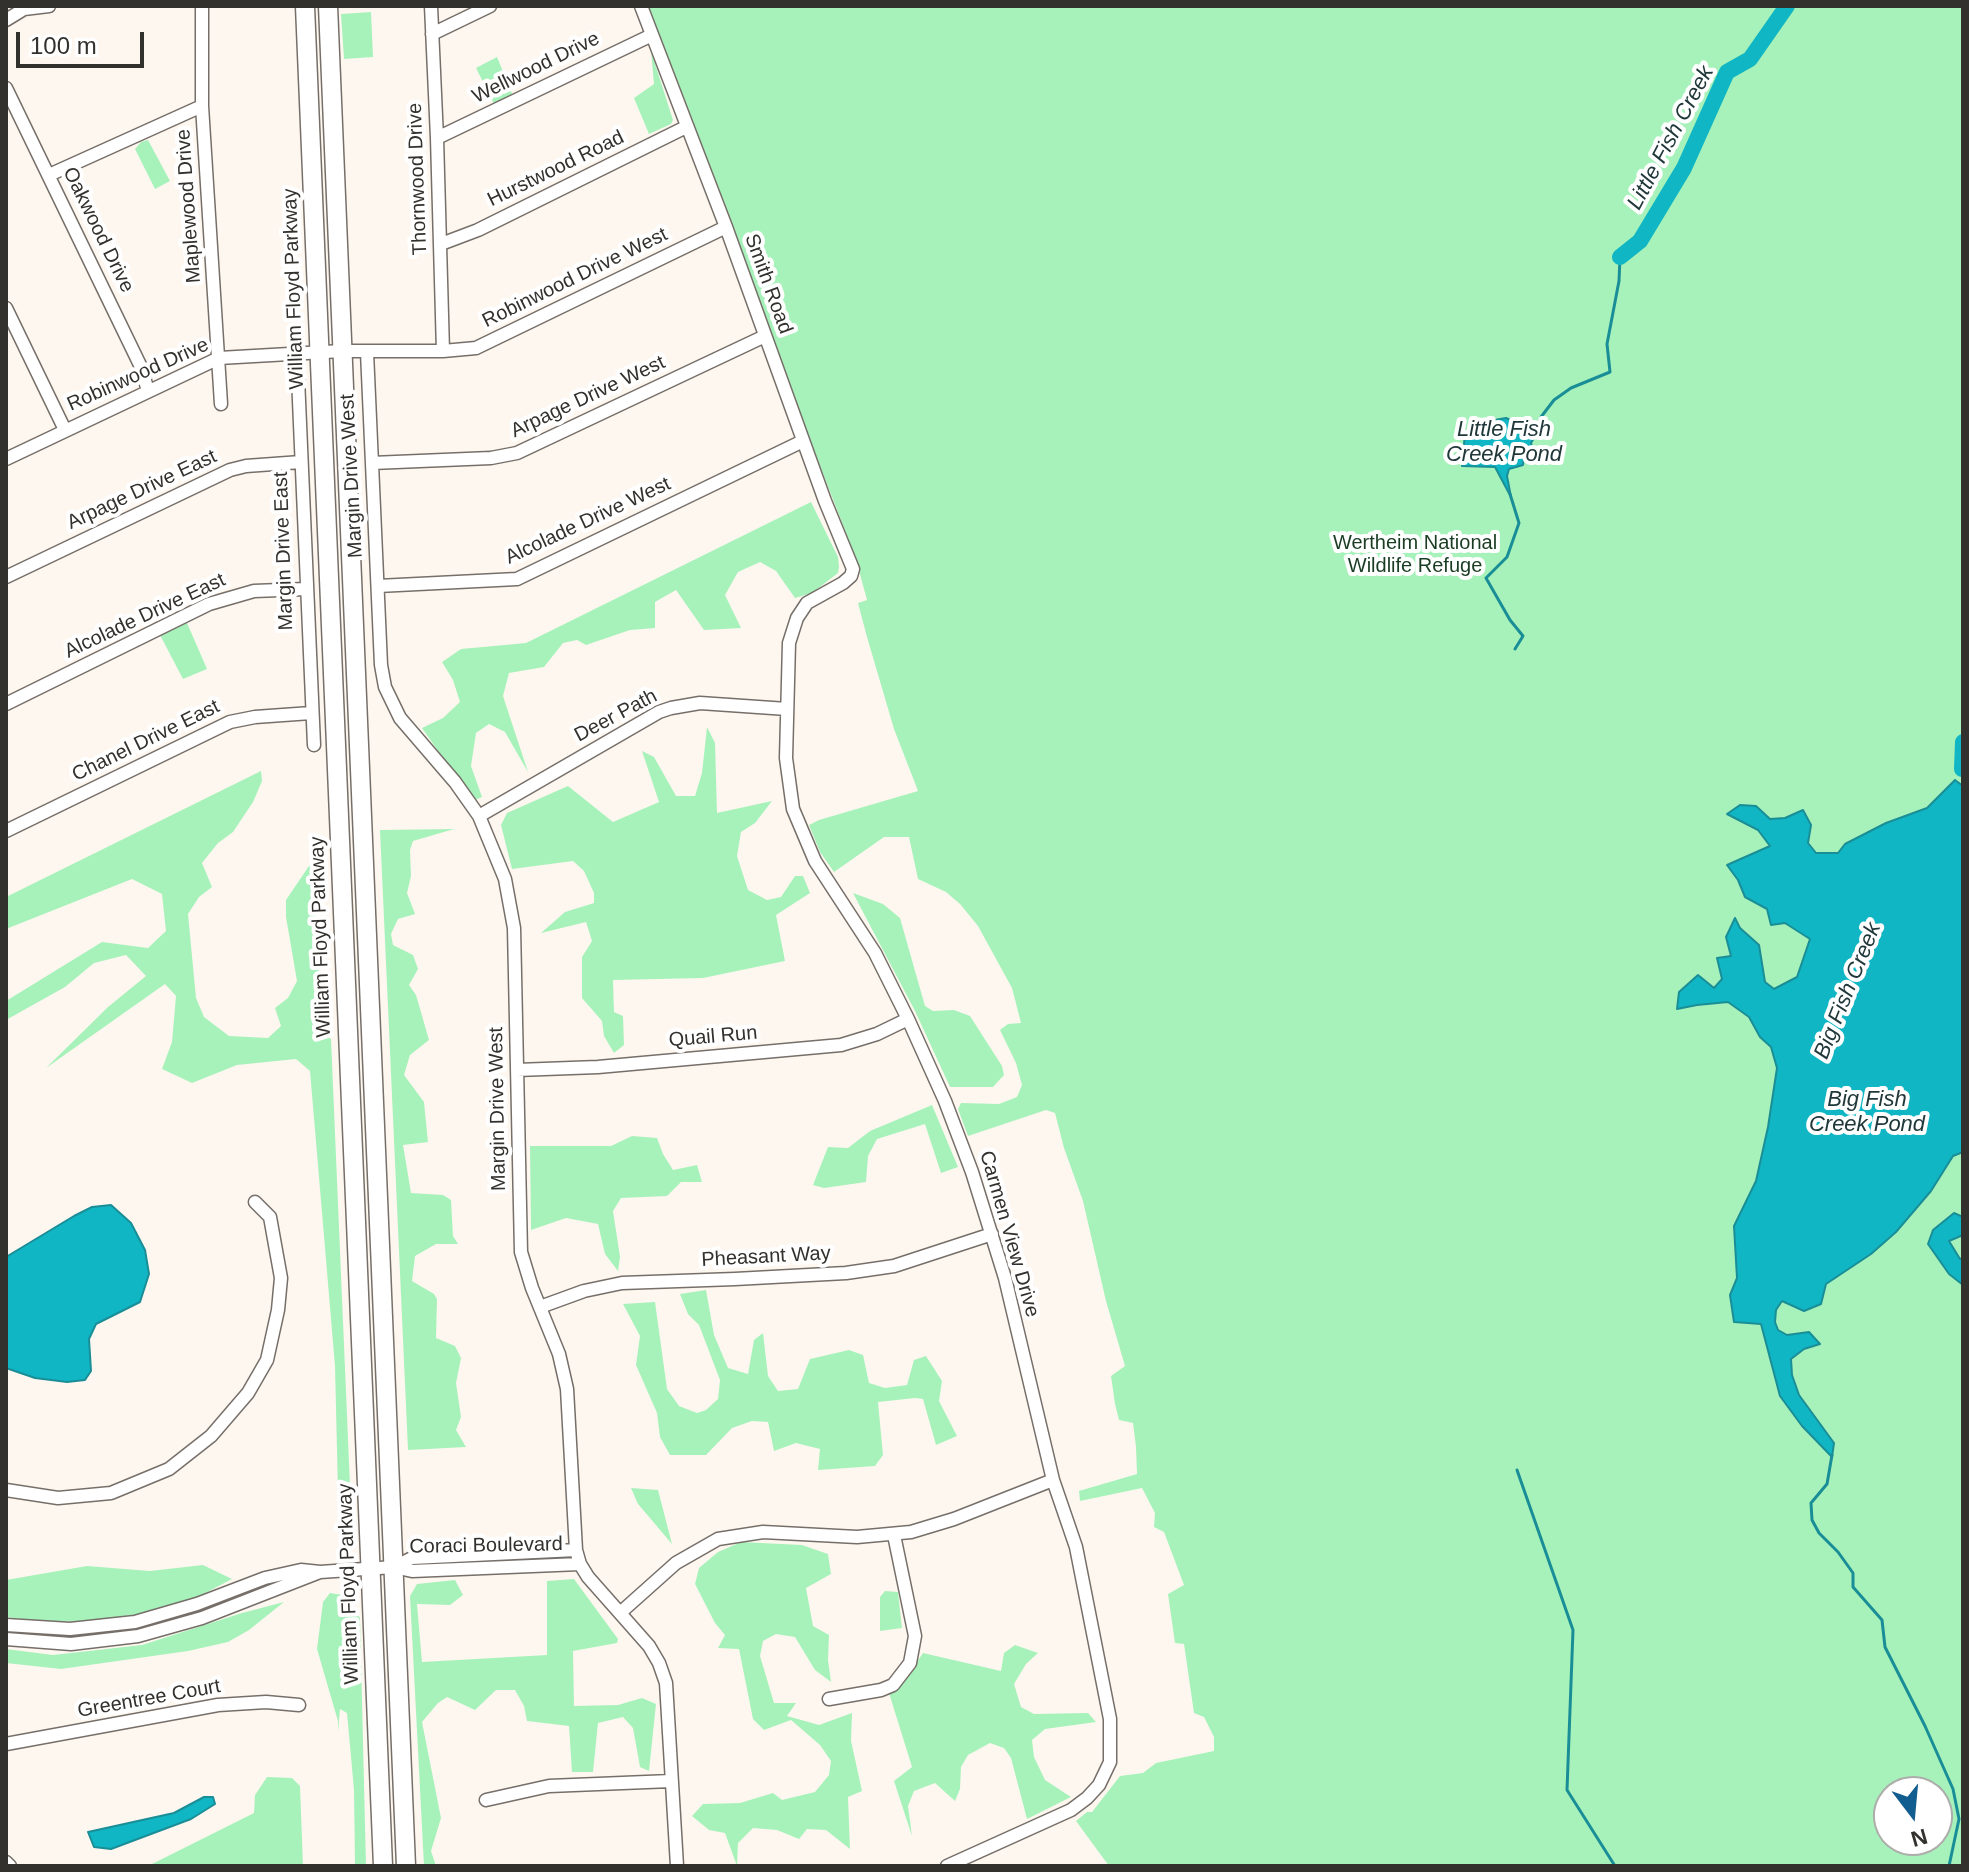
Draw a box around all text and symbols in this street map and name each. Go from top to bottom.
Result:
scale bar [20,16,148,66]
street label: Wellwood Drive [468,27,604,109]
text: 100 m [30,32,97,59]
water label: Little Fish Creek [1622,62,1720,214]
street label: Thornwood Drive [403,102,433,256]
street label: Hurstwood Road [484,126,628,212]
street label: Maplewood Drive [172,128,206,284]
street label: Oakwood Drive [57,163,139,297]
street label: William Floyd Parkway [278,188,310,390]
street label: Robinwood Drive West [478,223,672,333]
street label: Smith Road [739,231,797,337]
street label: Robinwood Drive [64,333,212,417]
street label: Arpage Drive West [507,351,669,443]
street label: Margin Drive West [336,393,368,559]
water label: Little Fish Creek Pond [1446,417,1562,468]
street label: Arpage Drive East [63,445,221,535]
street label: Margin Drive East [269,471,299,631]
street label: Alcolade Drive West [501,472,675,570]
park label: Wertheim National Wildlife Refuge [1333,531,1497,578]
street label: Alcolade Drive East [61,568,229,664]
street label: Deer Path [571,684,661,748]
street label: Chanel Drive East [68,695,224,787]
street label: William Floyd Parkway [305,836,337,1038]
water label: Big Fish Creek [1809,919,1887,1063]
street label: Quail Run [668,1021,758,1053]
street label: Margin Drive West [485,1027,511,1191]
water label: Big Fish Creek Pond [1809,1087,1925,1138]
street label: Carmen View Drive [974,1148,1044,1320]
street label: Pheasant Way [701,1242,831,1272]
street label: William Floyd Parkway [333,1483,365,1685]
street label: Coraci Boulevard [409,1533,563,1559]
street label: Greentree Court [76,1675,222,1723]
north arrow [1873,1776,1953,1856]
text: N [1908,1823,1930,1852]

